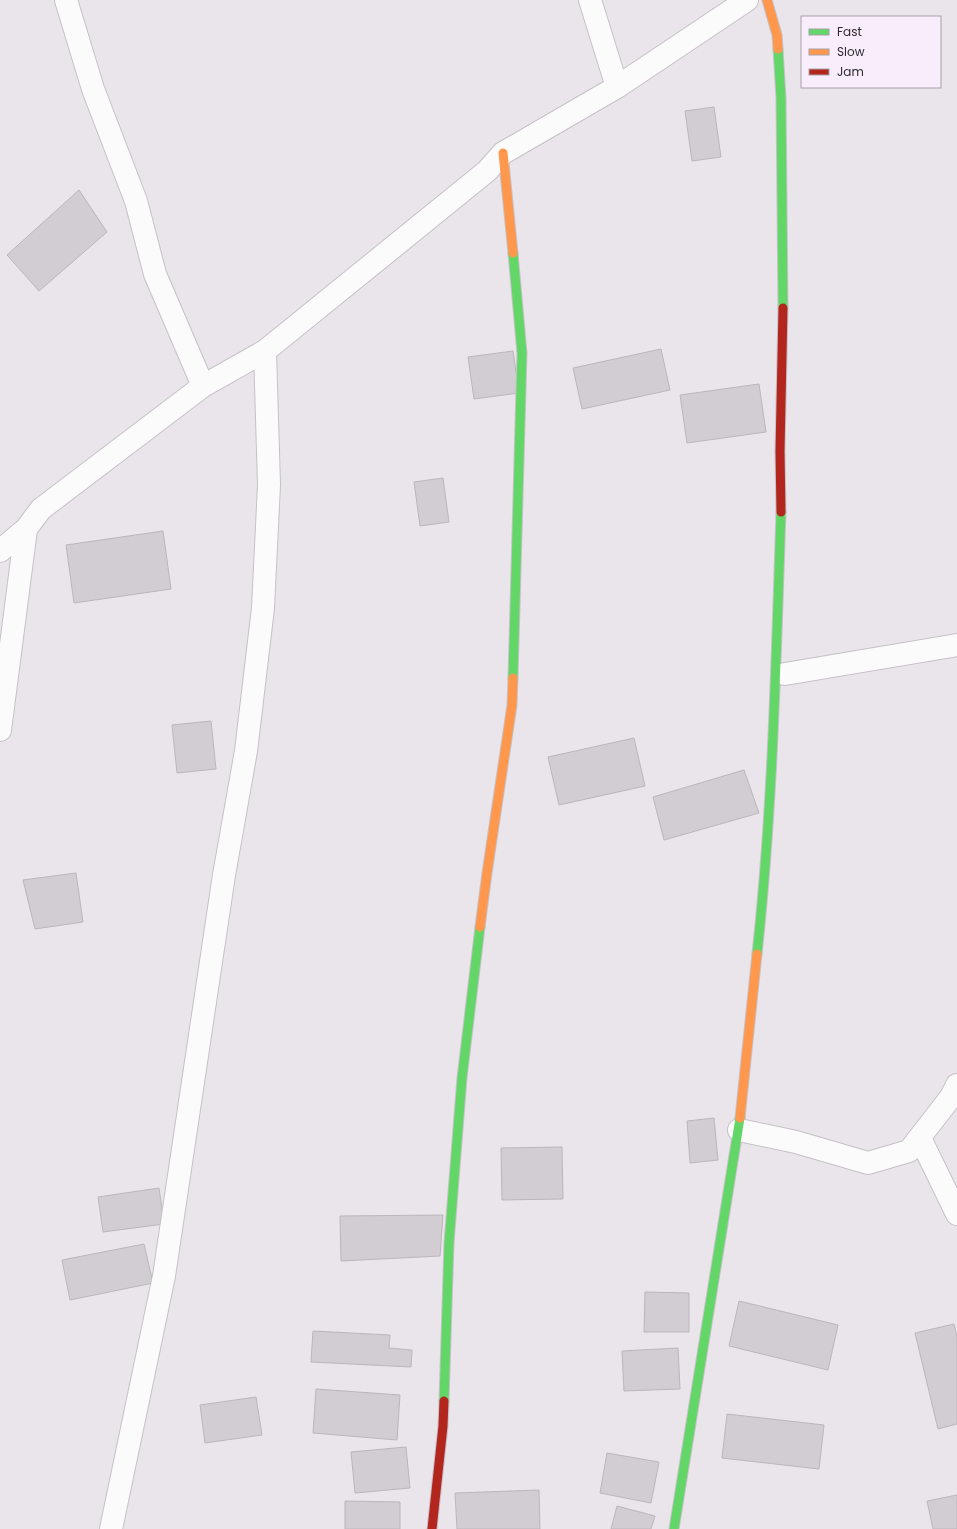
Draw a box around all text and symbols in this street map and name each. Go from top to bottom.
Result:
legend [801,16,941,88]
text: Fast [837,23,862,40]
text: Slow [837,43,865,60]
text: Jam [837,63,864,80]

